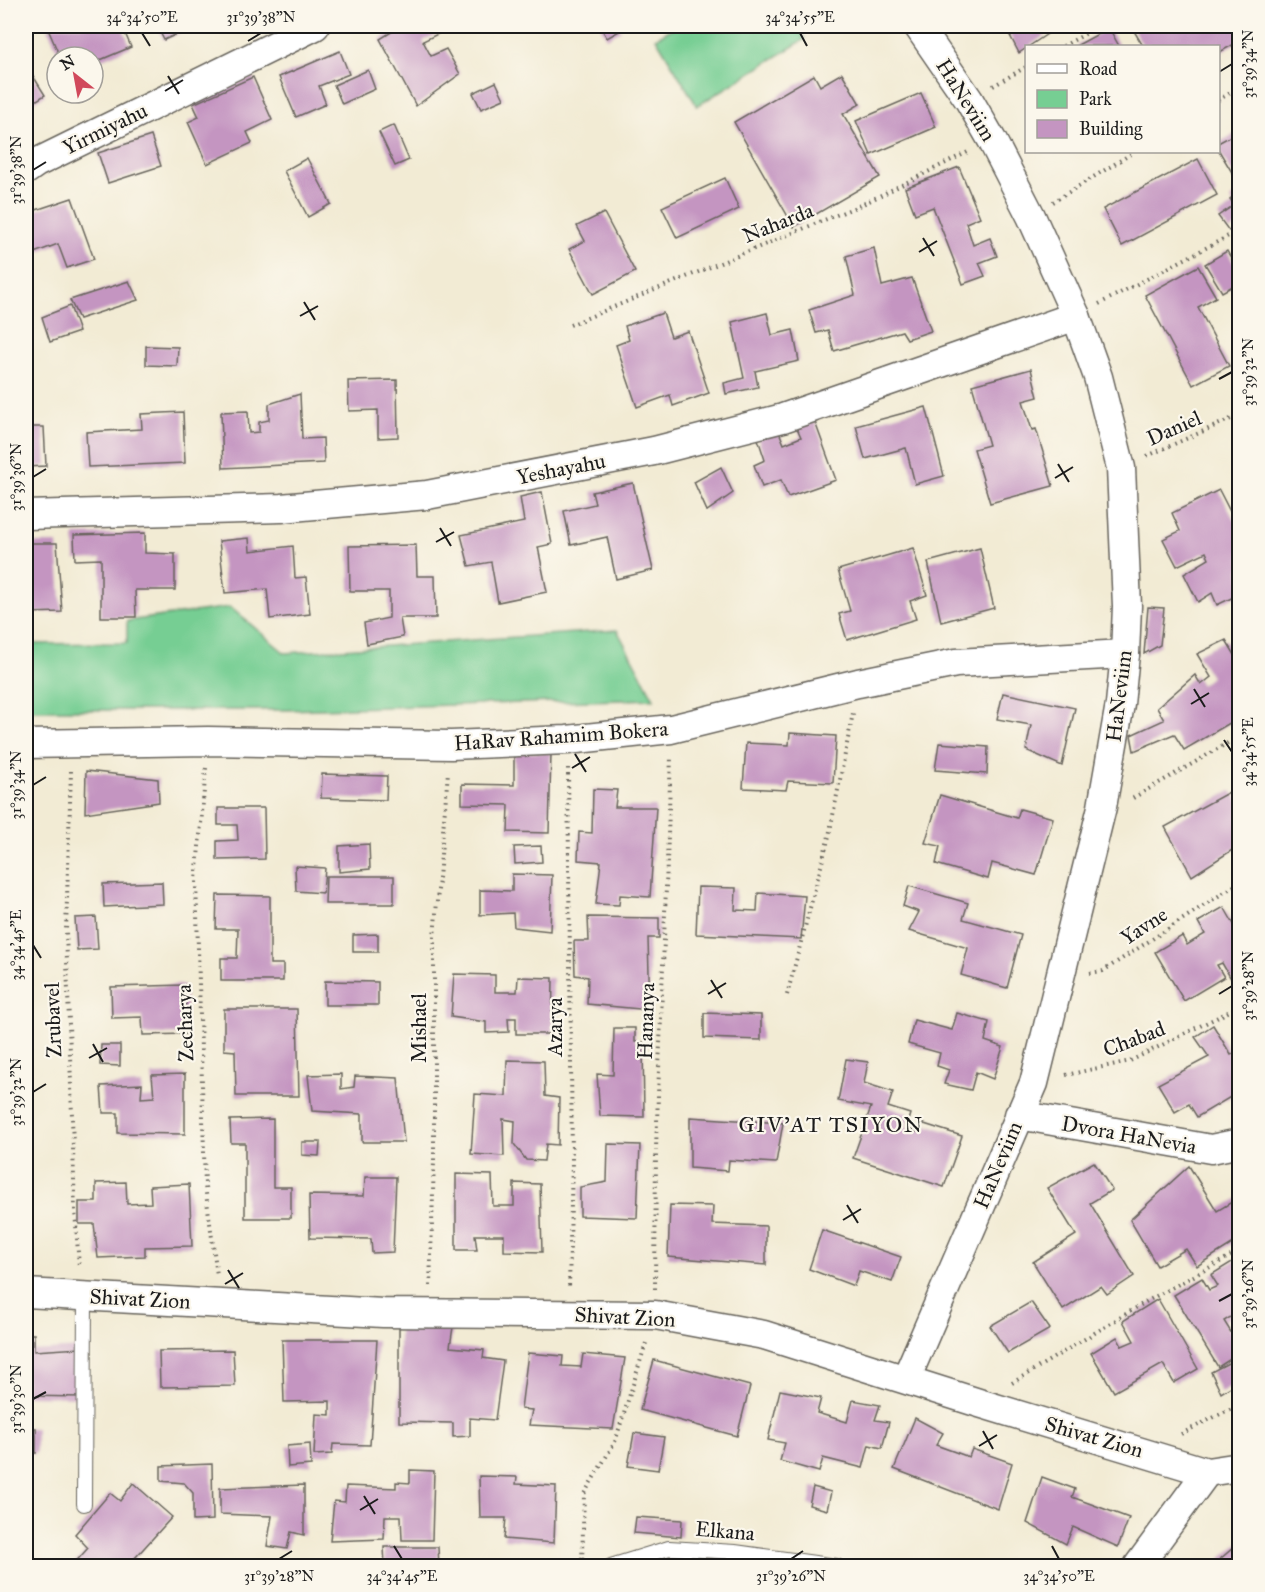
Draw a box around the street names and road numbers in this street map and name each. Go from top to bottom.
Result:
street label: HaNeviim [930,54,1002,146]
street label: Yirmiyahu [58,97,152,161]
street label: Naharda [739,197,817,249]
street label: Daniel [1143,404,1206,451]
street label: Yeshayahu [514,448,608,490]
street label: HaNeviim [1100,648,1138,744]
street label: HaRav Rahamim Bokera [453,716,669,756]
street label: Yavne [1116,901,1173,951]
street label: Zrubavel [39,982,67,1058]
street label: Hananya [632,982,660,1060]
street label: Zecharya [171,984,199,1062]
street label: Mishael [406,993,432,1063]
street label: Azarya [542,997,568,1058]
street label: Chabad [1099,1015,1169,1063]
street label: Dvora HaNevia [1060,1110,1199,1160]
street label: HaNeviim [968,1117,1028,1213]
street label: Shivat Zion [89,1283,191,1315]
street label: Shivat Zion [574,1301,676,1333]
street label: Shivat Zion [1042,1411,1146,1463]
street label: Elkana [694,1515,756,1547]

